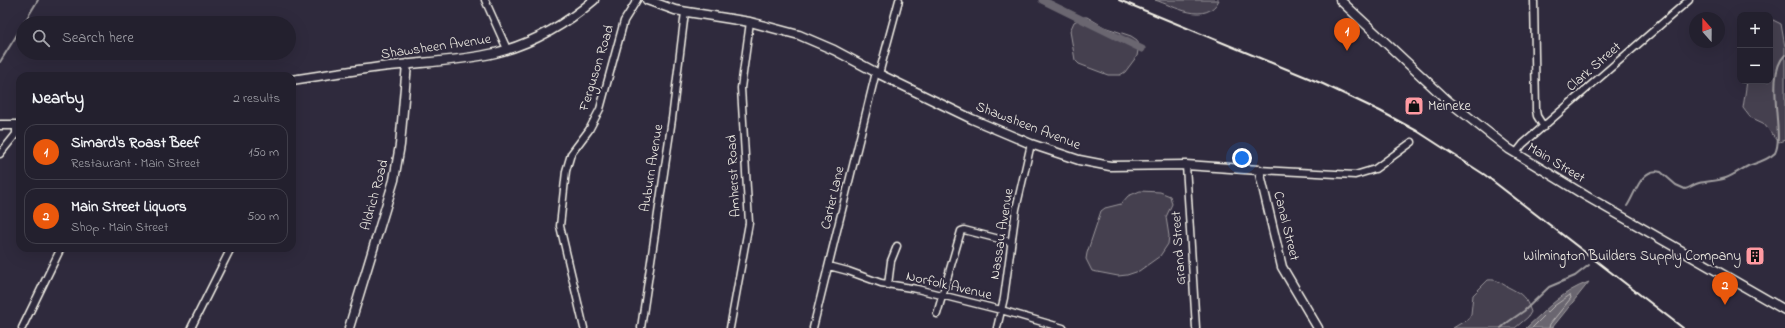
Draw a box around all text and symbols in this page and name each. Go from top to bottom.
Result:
north arrow [1689,12,1725,48]
map controls [1737,12,1773,84]
button: + [1737,12,1773,48]
search box [16,16,296,60]
pin: 1 [1334,18,1360,51]
street label: Ferguson Road [574,22,621,115]
icon: search [30,27,52,49]
text: Search here [62,27,134,49]
street label: Shawsheen Avenue [380,29,493,65]
street label: Clark Street [1562,37,1626,97]
button: − [1737,48,1773,84]
text: Nearby [32,86,84,111]
text: 2 results [233,89,280,108]
shop icon: Meineke [1403,95,1425,117]
street label: Shawsheen Avenue [972,96,1084,156]
place label: Meineke [1428,96,1472,117]
street label: Auburn Avenue [635,122,669,213]
text: Simard's Roast Beef [71,132,200,154]
street label: Amherst Road [721,134,747,218]
street label: Main Street [1523,137,1589,189]
text: 1 [44,143,48,162]
text: 150 m [248,143,279,162]
your location [1232,148,1252,168]
text: Restaurant · Main Street [71,154,200,173]
street label: Aldrich Road [355,157,395,233]
street label: Carter Lane [816,164,851,232]
street label: Nassau Avenue [984,186,1020,281]
street label: Canal Street [1267,189,1305,263]
text: Main Street Liquors [71,196,187,218]
text: 2 [43,207,49,226]
text: 500 m [247,207,279,226]
street label: Grand Street [1166,210,1192,286]
text: Shop · Main Street [71,218,168,237]
building icon: Wilmington Builders Supply Company [1744,245,1766,267]
place label: Wilmington Builders Supply Company [1523,246,1741,268]
street label: Norfolk Avenue [904,266,995,306]
pin: 2 [1712,272,1738,305]

